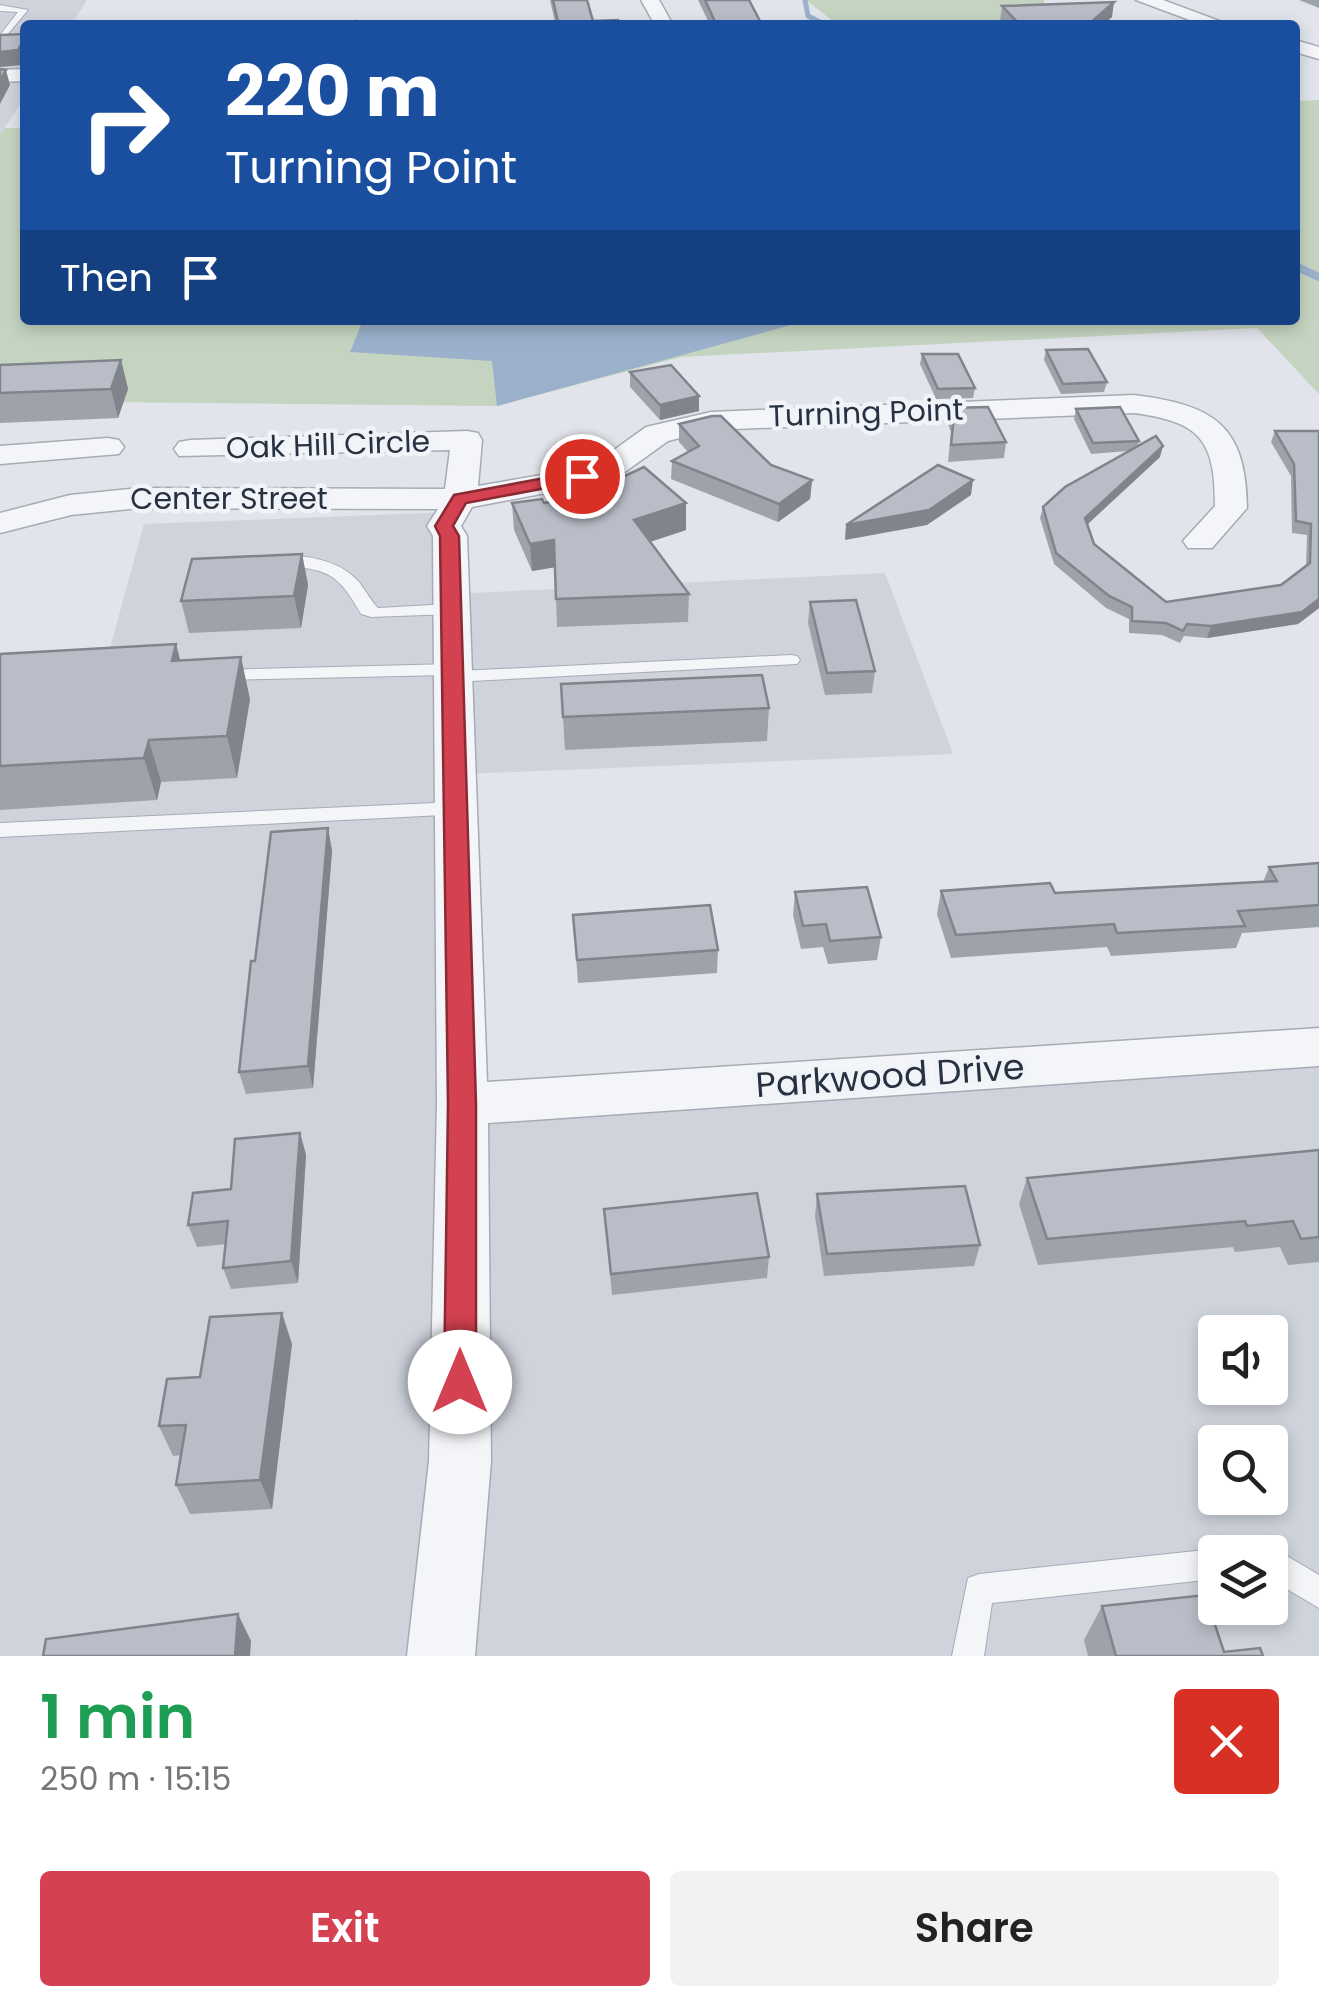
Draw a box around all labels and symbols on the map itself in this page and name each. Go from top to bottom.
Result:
street label: Turning Point [768,388,964,437]
street label: Oak Hill Circle [225,419,431,470]
pin [540,434,625,519]
street label: Center Street [130,477,328,520]
street label: Parkwood Drive [754,1042,1026,1109]
position arrow [408,1330,512,1434]

